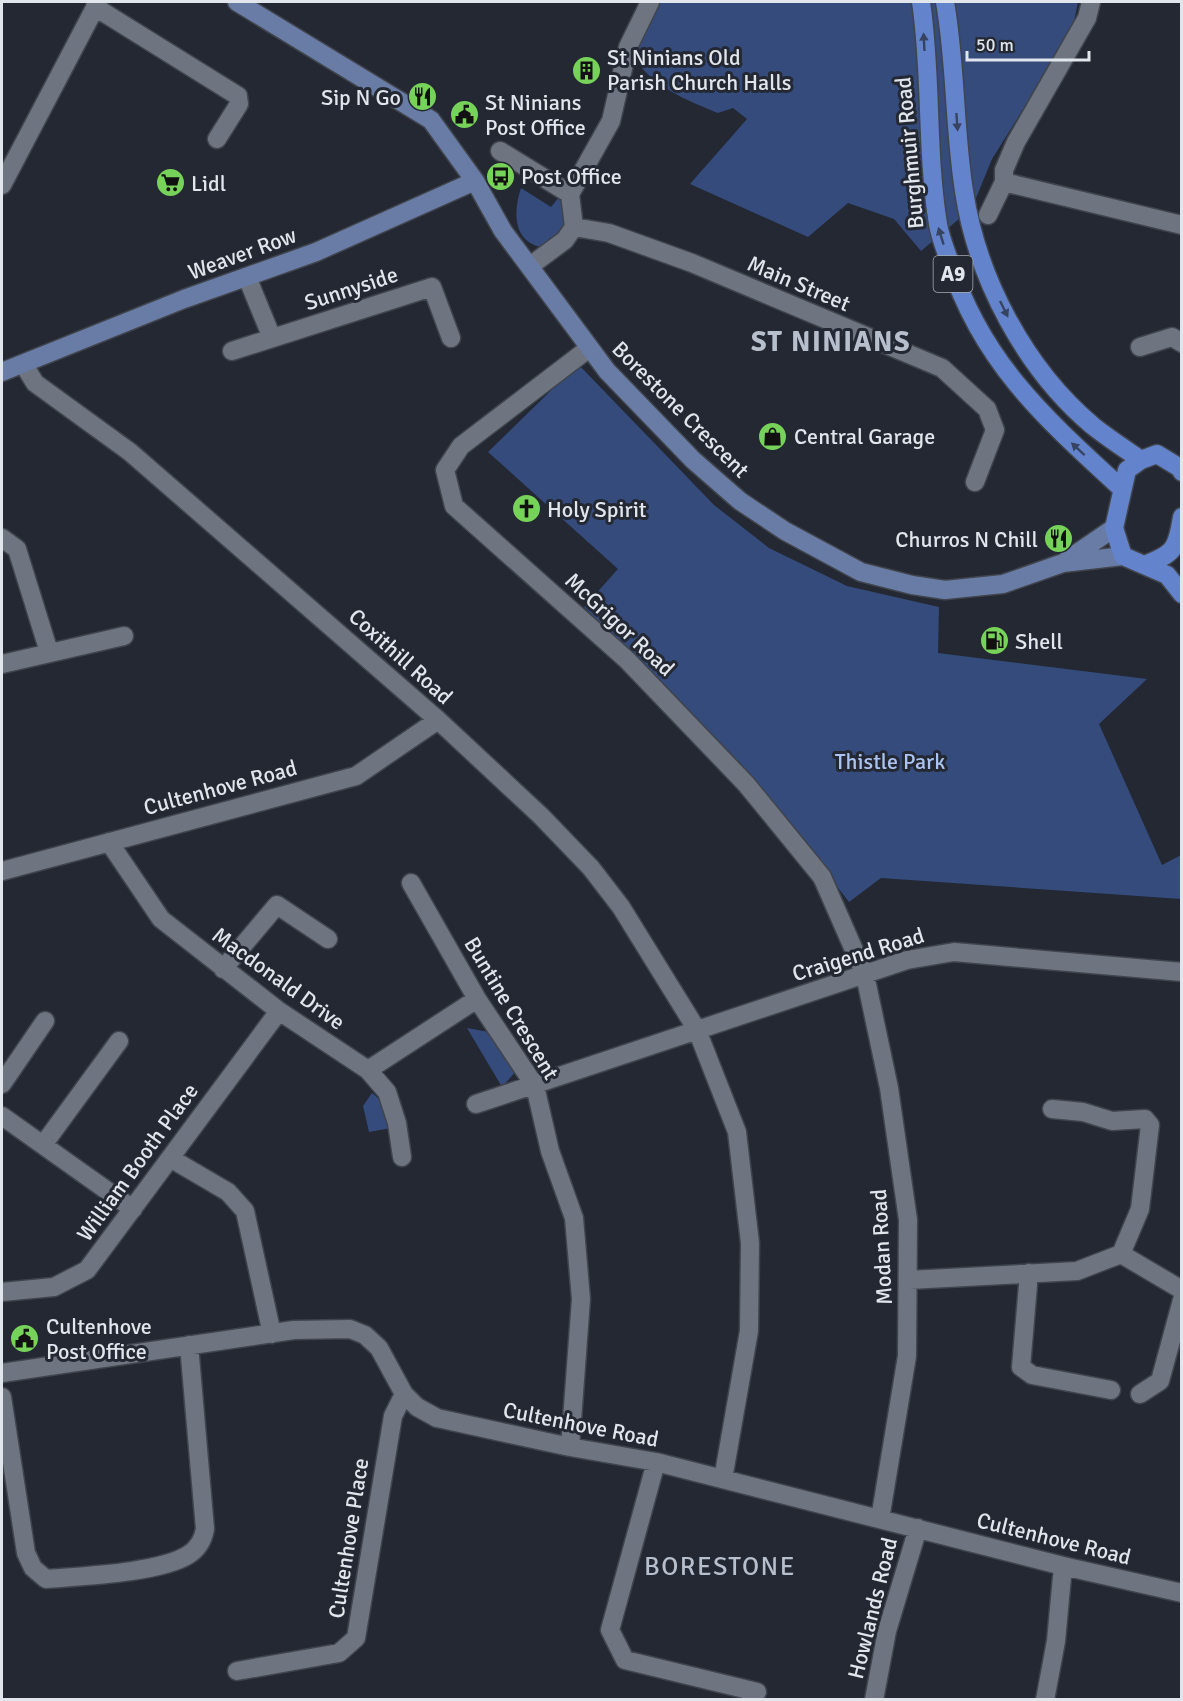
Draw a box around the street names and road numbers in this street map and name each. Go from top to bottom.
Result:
street label: Burghmuir Road [889,76,930,230]
street label: Weaver Row [184,221,300,286]
street label: Main Street [743,250,855,317]
road number: A9 [934,256,972,292]
street label: Sunnyside [301,261,401,316]
street label: Borestone Crescent [607,335,755,484]
street label: McGrigor Road [559,567,680,682]
street label: Coxithill Road [343,603,458,710]
street label: Cultenhove Road [140,754,300,821]
street label: Macdonald Drive [207,921,350,1036]
street label: Craigend Road [789,922,927,987]
street label: Buntine Crescent [458,932,565,1085]
street label: William Booth Place [71,1078,204,1246]
street label: Modan Road [865,1188,898,1306]
street label: Cultenhove Road [501,1396,661,1453]
street label: Cultenhove Place [322,1456,374,1620]
street label: Cultenhove Road [974,1506,1134,1571]
street label: Howlands Road [842,1535,903,1682]

